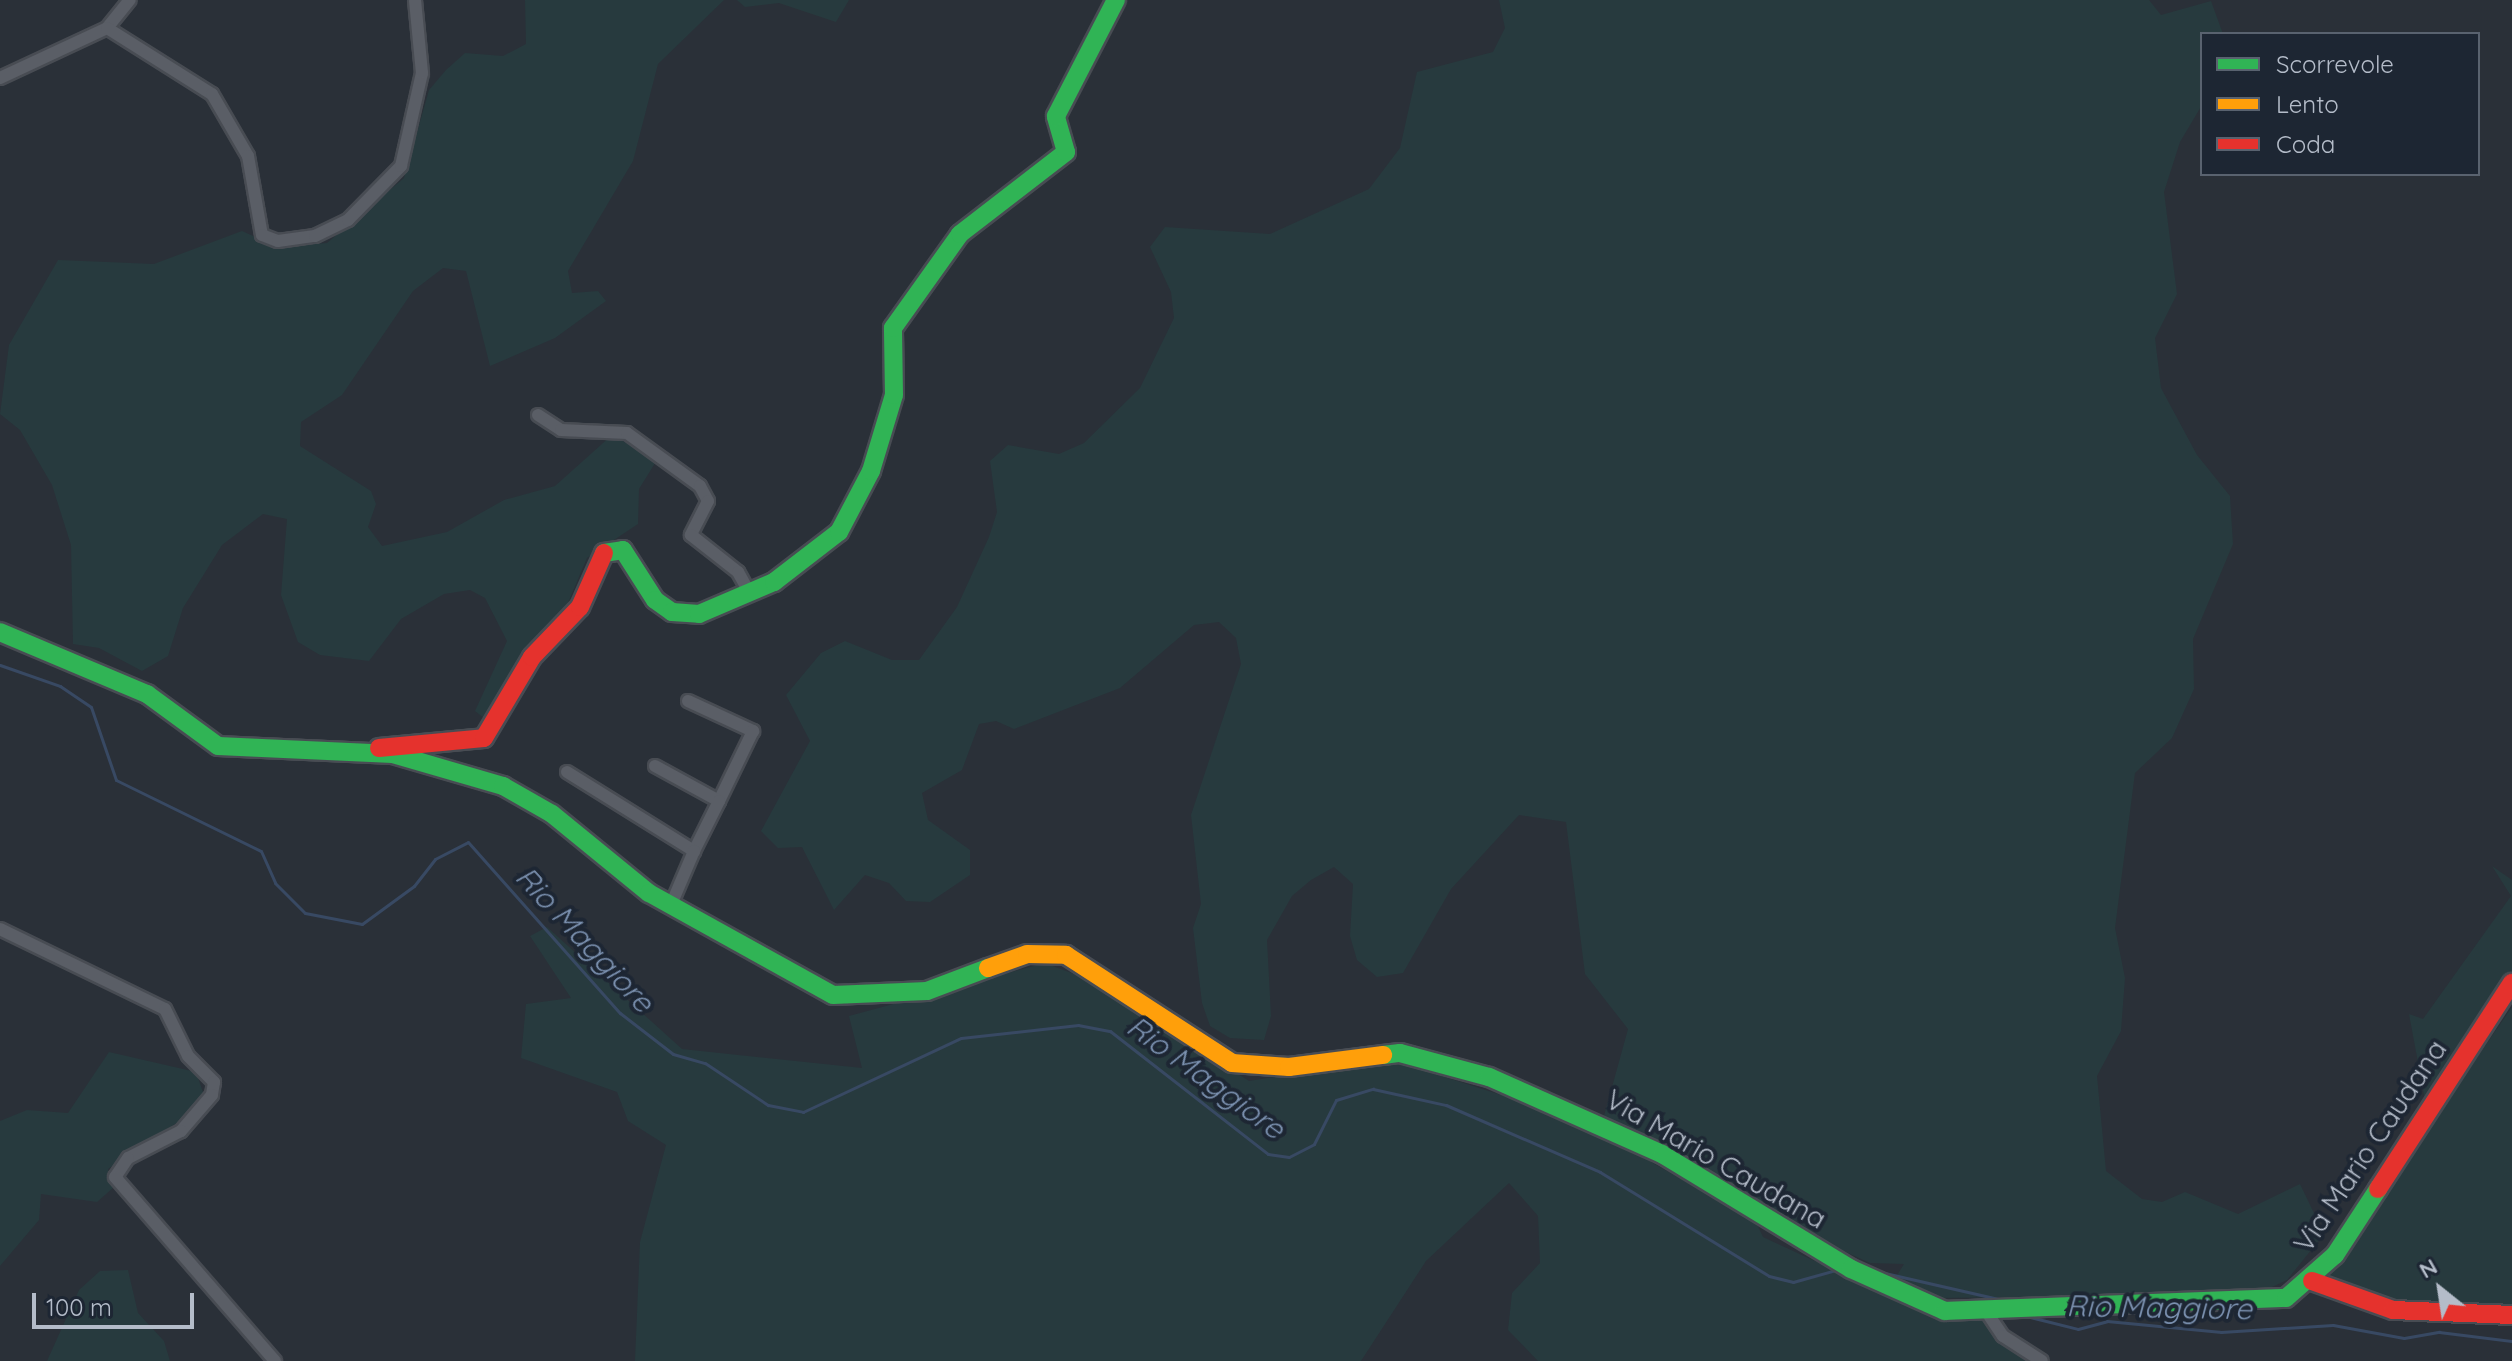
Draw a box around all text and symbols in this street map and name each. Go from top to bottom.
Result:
legend [2200,32,2480,176]
text: Scorrevole [2276,49,2394,79]
text: Lento [2276,89,2339,119]
text: Coda [2276,129,2335,159]
water label: Rio Maggiore [509,859,661,1019]
water label: Rio Maggiore [1120,1008,1292,1146]
street label: Via Mario Caudana [2287,1034,2453,1258]
street label: Via Mario Caudana [1600,1082,1832,1236]
north arrow [2400,1249,2480,1329]
text: N [2414,1252,2442,1284]
scale bar [36,1277,198,1327]
water label: Rio Maggiore [2066,1287,2252,1327]
text: 100 m [46,1292,112,1322]

